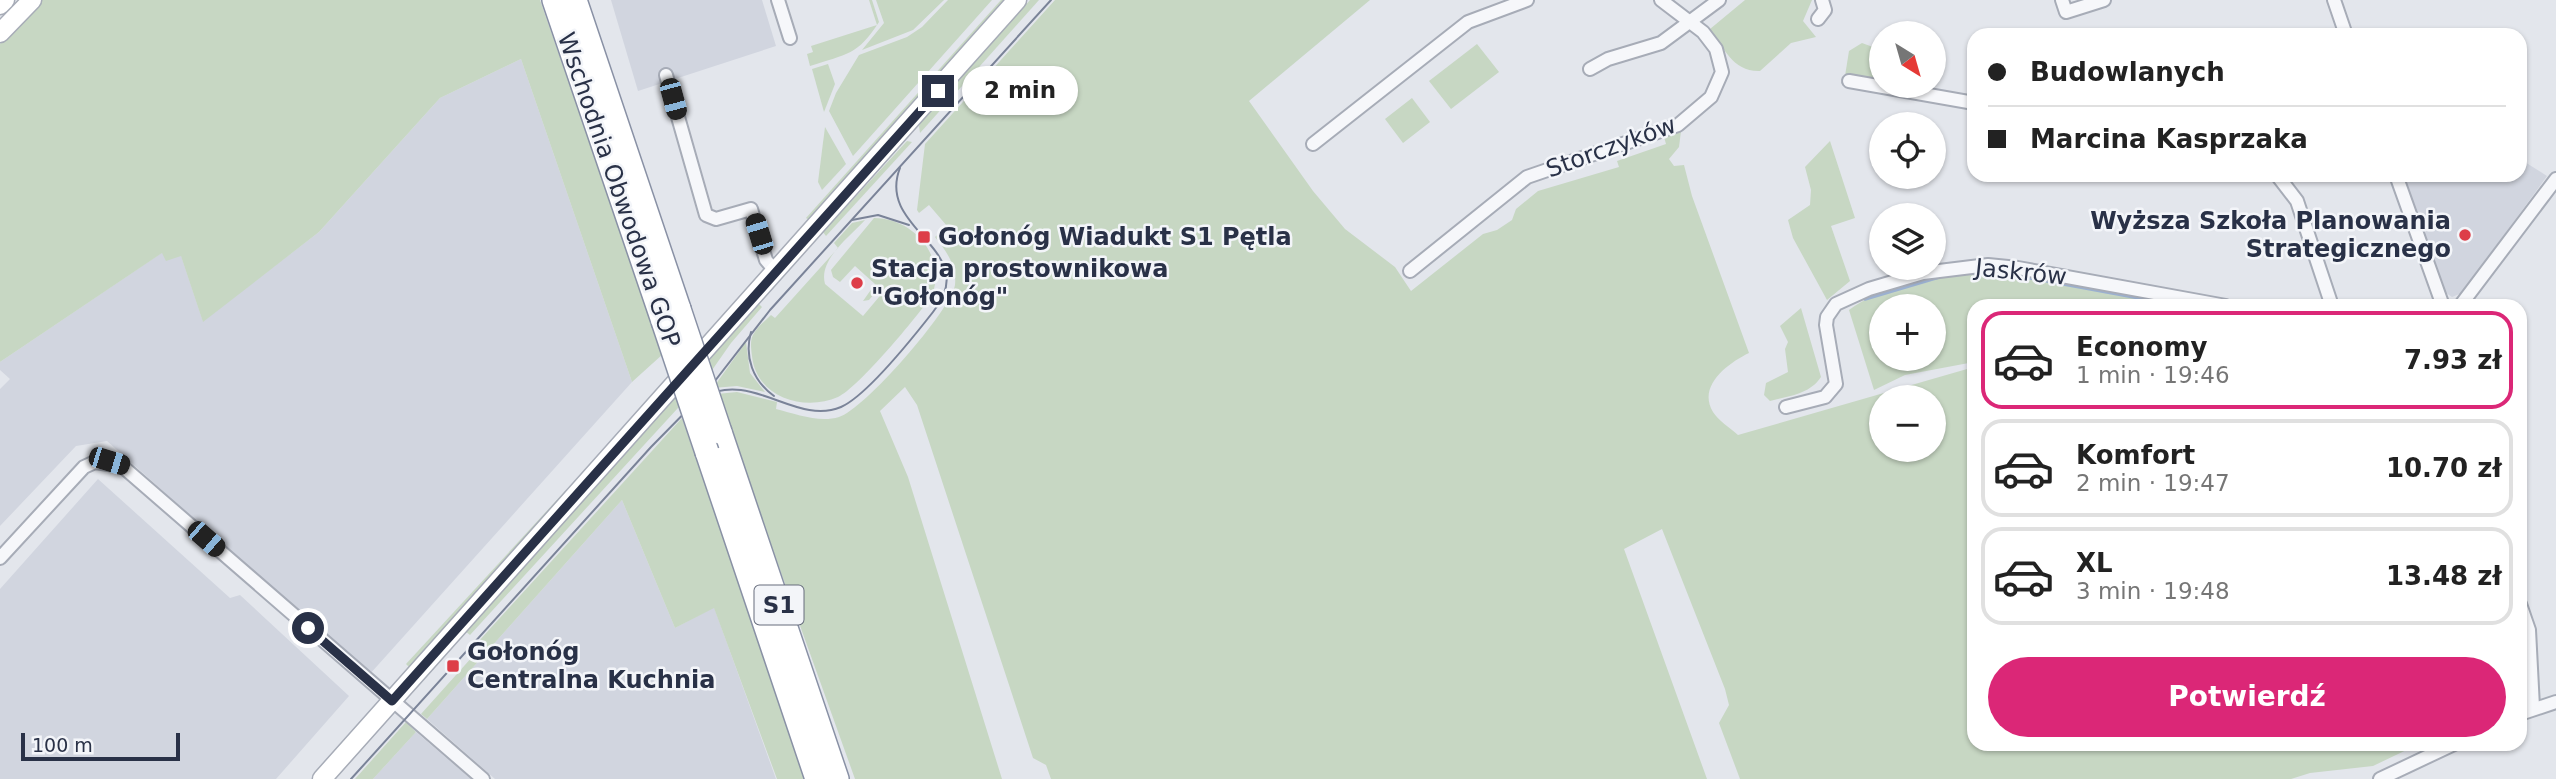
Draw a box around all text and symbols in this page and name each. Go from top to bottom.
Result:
north arrow [1869,21,1946,98]
map controls [1869,21,1946,462]
street label: Wschodnia Obwodowa GOP [552,29,686,351]
text: Budowlanych [2030,57,2225,87]
callout: 2 min [962,66,1078,116]
route end [922,75,954,107]
car [658,76,689,122]
text: 2 min [984,77,1056,103]
street label: Storczyków [1542,111,1680,183]
button: locate [1869,112,1946,189]
text: Marcina Kasprzaka [2030,124,2308,154]
button: layers [1869,203,1946,280]
place label: Wyższa Szkoła Planowania Strategicznego [2090,207,2451,263]
car [743,211,776,257]
place label: Gołonóg Wiadukt S1 Pętla [938,223,1292,251]
marker: Wyższa Szkoła Planowania Strategicznego [2457,227,2473,243]
marker: Gołonóg Wiadukt S1 Pętla [916,229,932,245]
street label: Jaskrów [1972,253,2068,291]
place label: Stacja prostownikowa "Gołonóg" [871,255,1168,311]
marker: Stacja prostownikowa "Gołonóg" [849,275,865,291]
button: + [1869,294,1946,371]
icon: car [1992,329,2055,392]
text: Economy [2076,332,2207,362]
text: 7.93 zł [2404,345,2502,375]
text: 1 min · 19:46 [2076,362,2230,388]
button: − [1869,385,1946,462]
icon: car [1992,437,2055,500]
text: Komfort [2076,440,2195,470]
car [86,445,133,477]
text: 10.70 zł [2386,453,2502,483]
text: 2 min · 19:47 [2076,470,2230,496]
car [184,517,229,561]
icon: car [1992,545,2055,608]
text: XL [2076,548,2113,578]
text: 13.48 zł [2386,561,2502,591]
text: 3 min · 19:48 [2076,578,2230,604]
road number: S1 [754,586,804,624]
route start [292,612,324,644]
place label: Gołonóg Centralna Kuchnia [467,638,715,694]
button: Potwierdź [1988,657,2506,737]
marker: Gołonóg Centralna Kuchnia [445,658,461,674]
scale bar [21,730,180,762]
text: 100 m [32,734,93,756]

